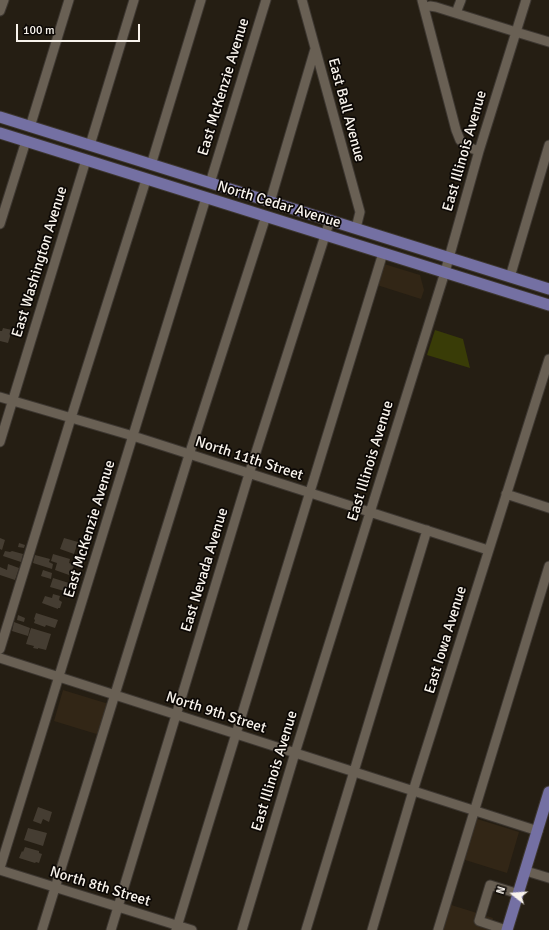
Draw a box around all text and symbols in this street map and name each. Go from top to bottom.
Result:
scale bar [18,16,142,42]
street label: East McKenzie Avenue [194,16,254,158]
text: 100 m [23,23,55,38]
street label: East Ball Avenue [324,56,368,164]
street label: East Illinois Avenue [439,88,491,214]
street label: North Cedar Avenue [215,178,343,232]
street label: East Washington Avenue [8,184,72,340]
street label: East Illinois Avenue [344,399,398,523]
street label: North 11th Street [193,433,305,485]
street label: East McKenzie Avenue [60,458,120,600]
street label: East Nevada Avenue [178,506,232,634]
street label: East Iowa Avenue [421,584,471,696]
street label: North 9th Street [164,688,268,738]
street label: East Illinois Avenue [248,709,302,833]
street label: North 8th Street [47,863,153,911]
north arrow [493,874,533,914]
text: N [494,885,508,896]

